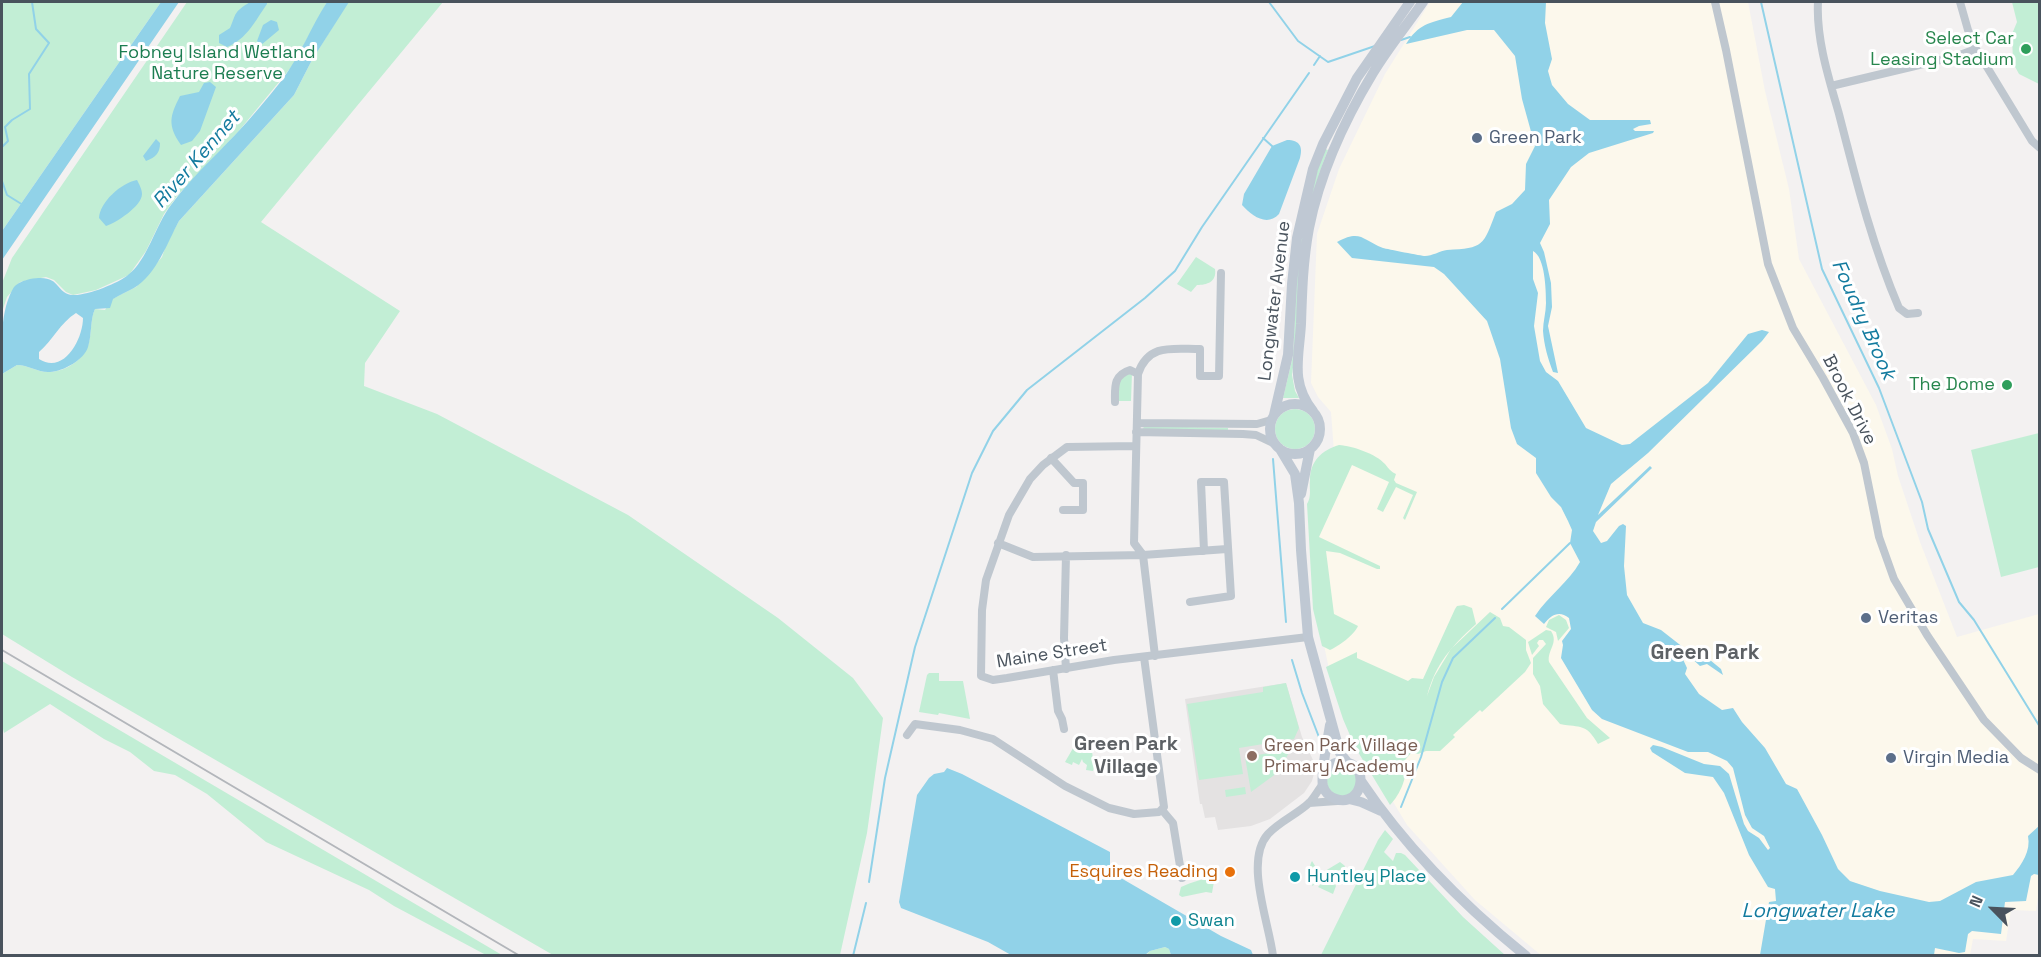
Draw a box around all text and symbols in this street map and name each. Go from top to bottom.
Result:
place label: Select Car Leasing Stadium [1870,28,2014,70]
park label: Fobney Island Wetland Nature Reserve [118,42,316,84]
marker: Select Car Leasing Stadium [2019,42,2033,56]
water label: River Kennet [148,106,246,214]
place label: Green Park [1489,127,1582,149]
marker: Green Park [1470,131,1484,145]
street label: Longwater Avenue [1254,220,1296,382]
water label: Foudry Brook [1826,256,1900,384]
street label: Brook Drive [1817,351,1881,449]
place label: The Dome [1909,374,1995,396]
marker: The Dome [2000,378,2014,392]
place label: Veritas [1878,607,1938,629]
marker: Veritas [1859,611,1873,625]
street label: Maine Street [995,635,1109,673]
district label: Green Park [1650,640,1760,666]
district label: Green Park Village [1074,733,1178,780]
place label: Green Park Village Primary Academy [1264,735,1418,777]
place label: Virgin Media [1903,747,2009,769]
marker: Green Park Village Primary Academy [1245,749,1259,763]
marker: Virgin Media [1884,751,1898,765]
place label: Esquires Reading [1069,861,1218,883]
marker: Esquires Reading [1223,865,1237,879]
place label: Huntley Place [1307,866,1426,888]
marker: Huntley Place [1288,870,1302,884]
north arrow [1963,879,2023,939]
text: N [1964,892,1988,911]
water label: Longwater Lake [1742,900,1894,924]
place label: Swan [1188,910,1235,932]
marker: Swan [1169,914,1183,928]

